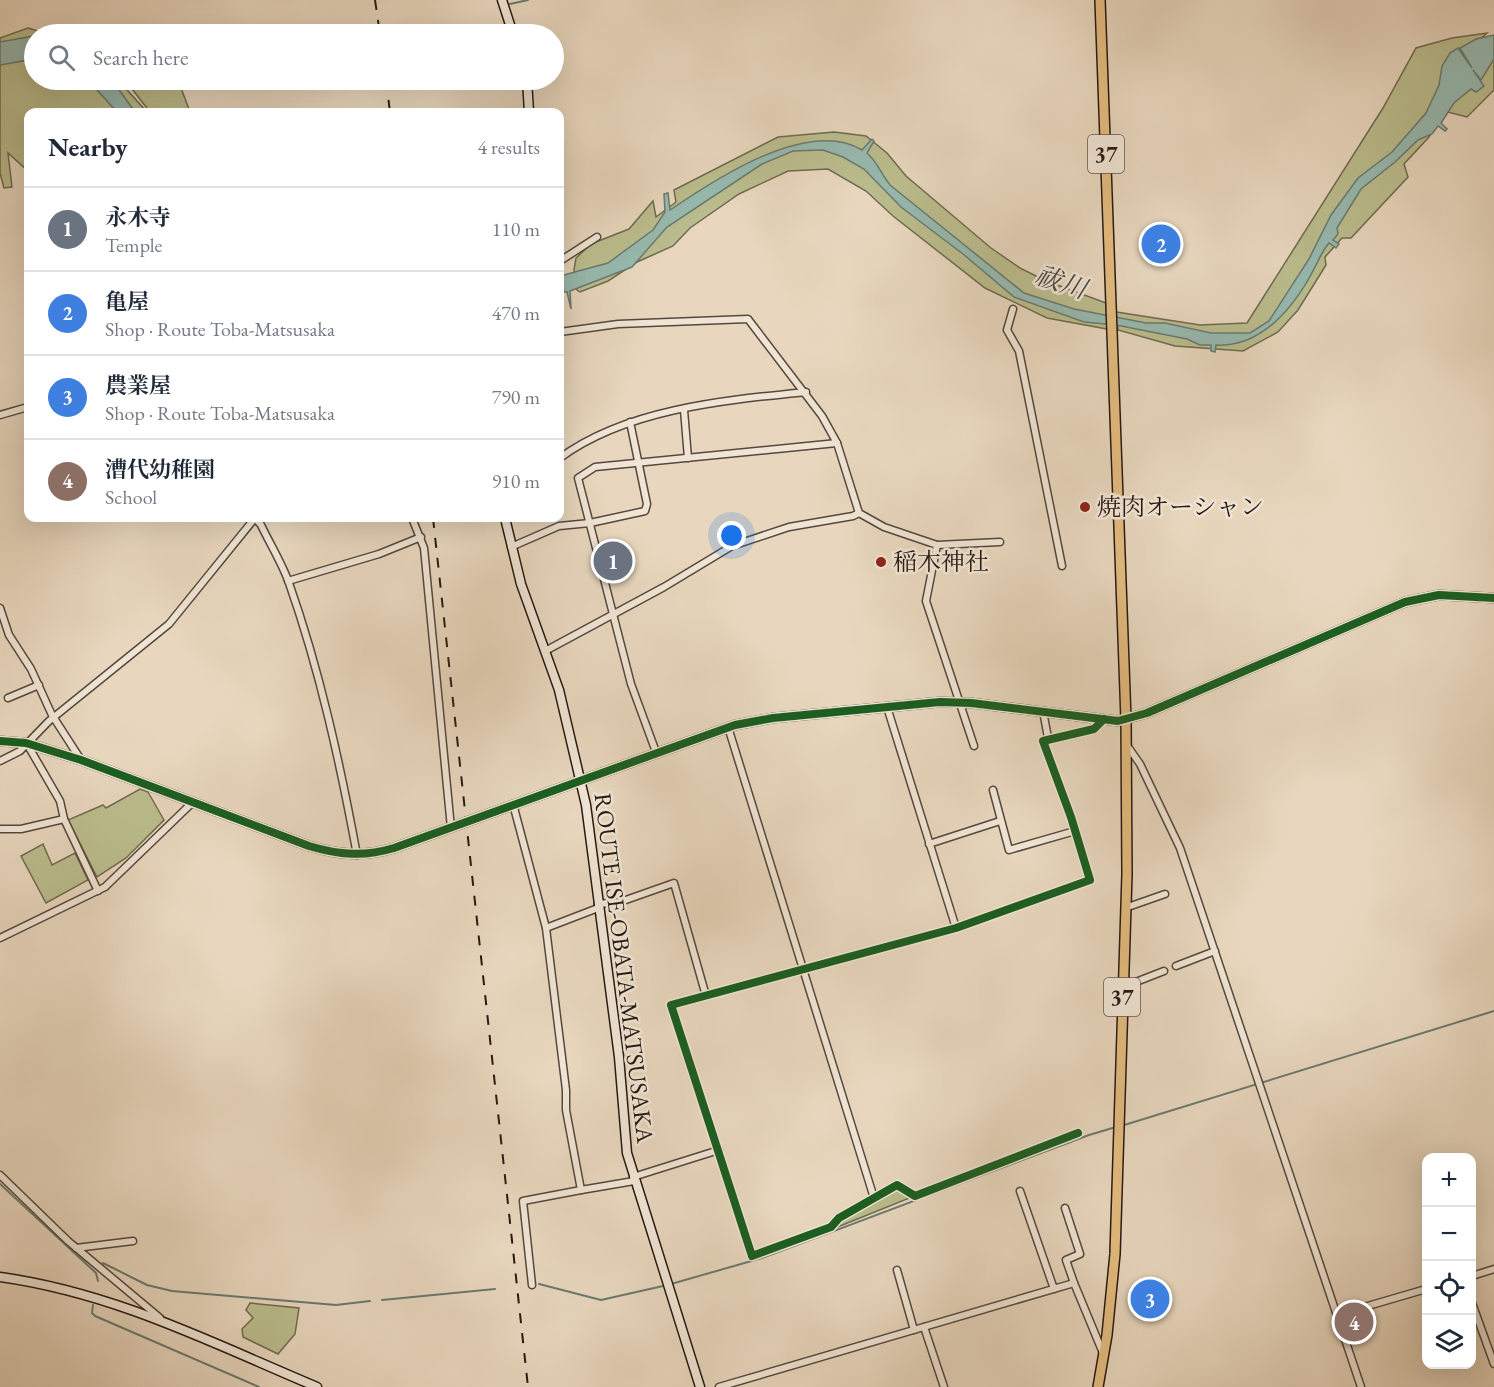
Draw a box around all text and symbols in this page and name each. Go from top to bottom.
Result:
search box [24,24,564,90]
icon: search [45,41,78,74]
text: Search here [93,43,188,72]
text: Nearby [48,130,128,164]
text: 4 results [477,134,540,160]
road number: 37 [1088,135,1124,173]
text: 永木寺 [105,203,171,232]
text: 1 [62,216,73,242]
text: 110 m [492,216,540,242]
pin: 2 [1142,222,1180,266]
text: Temple [105,232,162,258]
water label: 祓川 [1031,258,1094,307]
text: 亀屋 [105,287,149,316]
text: 2 [62,300,73,326]
text: 470 m [492,300,540,326]
text: Shop · Route Toba-Matsusaka [105,316,335,342]
text: 農業屋 [105,371,171,400]
text: 3 [62,384,73,410]
text: 790 m [492,384,540,410]
text: Shop · Route Toba-Matsusaka [105,400,335,426]
text: 漕代幼稚園 [105,455,215,484]
text: 4 [62,468,73,494]
text: 910 m [492,468,540,494]
text: School [105,484,157,510]
place label: 焼肉オーシャン [1097,491,1264,522]
marker: 焼肉オーシャン [1078,500,1092,514]
your location [717,521,746,550]
pin: 1 [594,538,632,584]
place label: 稲木神社 [893,546,989,577]
marker: 稲木神社 [874,555,888,569]
street label: ROUTE ISE-OBATA-MATSUSAKA [588,791,661,1145]
road number: 37 [1104,978,1140,1016]
map controls [1422,1153,1476,1369]
button: + [1422,1153,1476,1207]
button: − [1422,1207,1476,1261]
button: locate [1422,1261,1476,1315]
pin: 3 [1130,1276,1170,1322]
pin: 4 [1334,1300,1374,1344]
button: layers [1422,1315,1476,1369]

